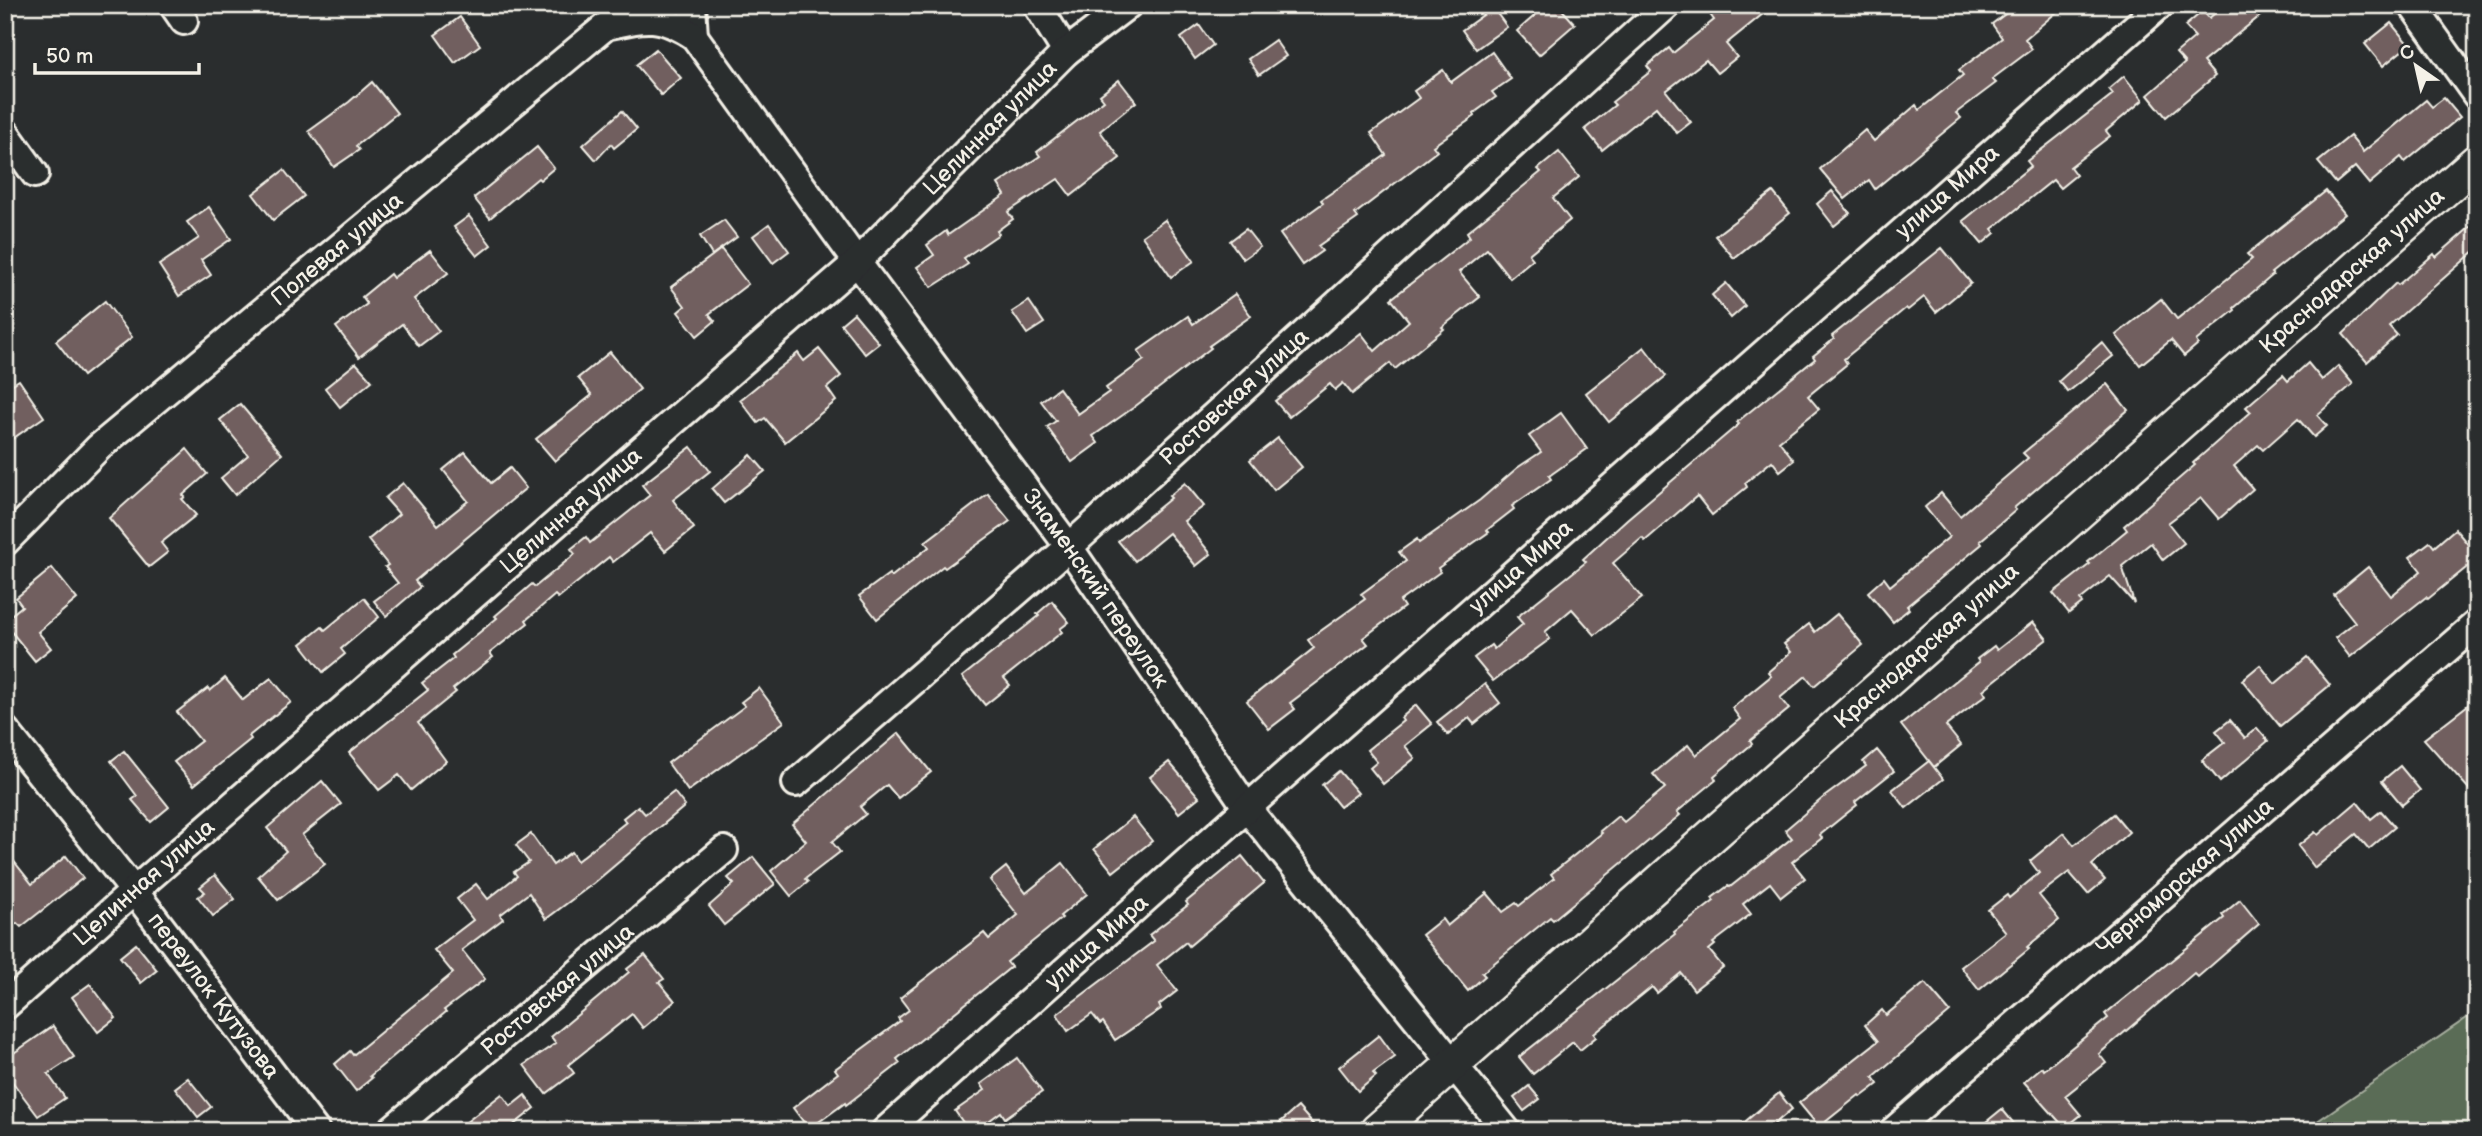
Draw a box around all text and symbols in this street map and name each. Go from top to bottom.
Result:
scale bar [35,32,200,76]
north arrow [2380,32,2450,102]
text: С [2395,40,2419,66]
text: 50 m [46,44,93,69]
street label: Целинная улица [917,55,1063,201]
street label: улица Мира [1890,139,2005,245]
street label: Краснодарская улица [2254,182,2451,360]
street label: Полевая улица [265,186,409,312]
street label: Ростовская улица [1154,322,1315,472]
street label: Целинная улица [494,441,648,580]
street label: Знаменский переулок [1016,483,1175,694]
street label: улица Мира [1463,514,1579,620]
street label: Краснодарская улица [1829,557,2025,735]
street label: Черноморская улица [2091,792,2280,962]
street label: Целинная улица [68,813,221,952]
street label: улица Мира [1040,888,1154,995]
street label: переулок Кутузова [142,907,286,1085]
street label: Ростовская улица [475,917,640,1062]

